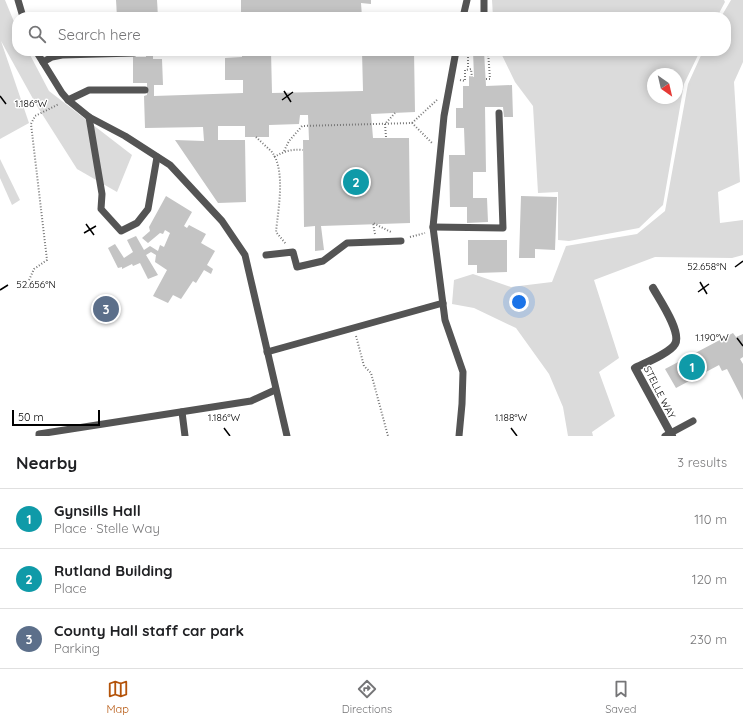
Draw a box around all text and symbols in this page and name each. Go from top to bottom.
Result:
search box [12,12,731,56]
icon: search [26,23,48,45]
text: Search here [58,25,141,44]
north arrow [647,68,683,104]
text: 1.186°W [15,97,48,110]
pin: 2 [343,167,369,197]
text: 52.658°N [687,260,727,273]
text: 52.656°N [16,278,56,291]
your location [509,292,529,312]
pin: 3 [93,294,119,324]
text: 1.190°W [695,331,729,344]
pin: 1 [679,352,705,382]
street label: STELLE WAY [641,364,679,421]
scale bar [12,408,100,427]
text: 50 m [18,410,44,424]
text: 1.186°W [208,411,241,424]
text: 1.188°W [495,411,528,424]
text: Nearby [16,452,77,473]
text: 3 results [677,454,727,470]
text: Gynsills Hall [54,501,141,520]
text: 1 [26,511,32,527]
text: 110 m [694,511,727,527]
text: Place · Stelle Way [54,520,160,536]
text: Rutland Building [54,561,173,580]
text: 2 [25,571,33,587]
text: 120 m [692,571,727,587]
text: Place [54,580,87,596]
text: County Hall staff car park [54,621,244,640]
text: 3 [26,631,32,647]
text: 230 m [690,631,727,647]
text: Parking [54,640,100,656]
tab: Map [106,678,129,716]
tab: Directions [342,678,392,716]
tab: Saved [605,678,637,716]

